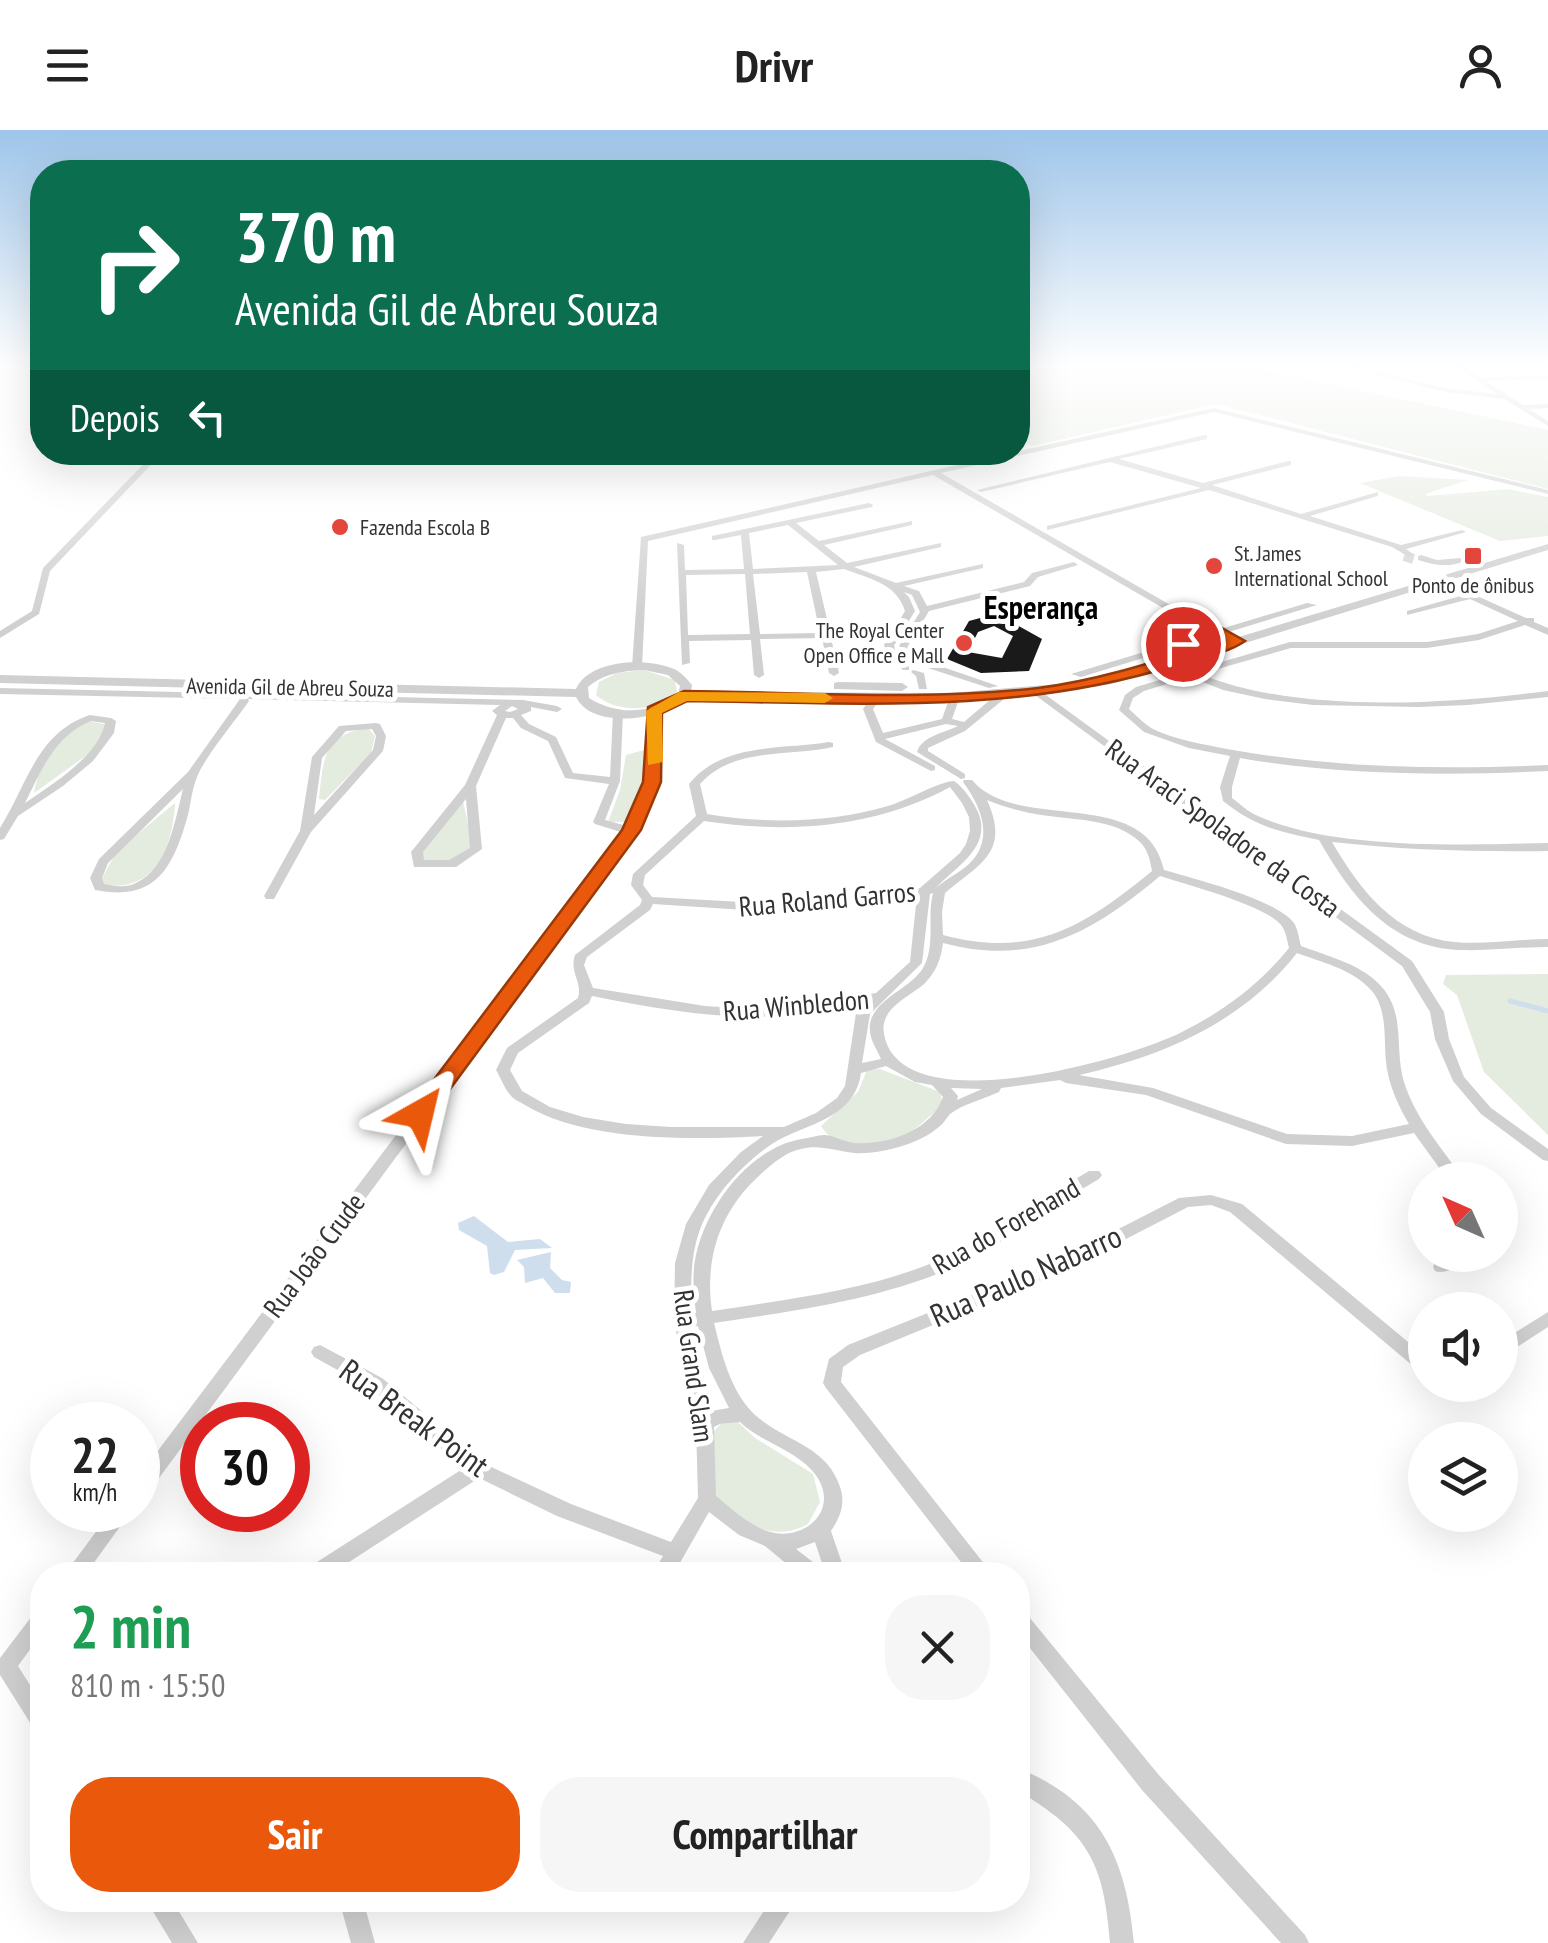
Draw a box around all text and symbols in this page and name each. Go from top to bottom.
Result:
text: Drivr [735,36,813,94]
icon: menu [40,38,95,93]
icon: person [1453,38,1508,93]
text: 370 m [235,191,396,281]
icon: right [70,200,200,330]
text: Avenida Gil de Abreu Souza [235,279,659,337]
icon: left [180,390,235,445]
text: Depois [70,393,160,442]
place label: Fazenda Escola B [360,513,490,541]
marker: Fazenda Escola B [329,516,351,538]
place label: St. James International School [1234,539,1389,592]
marker: Ponto de ônibus [1462,545,1484,567]
marker: St. James International School [1203,555,1225,577]
place label: Ponto de ônibus [1412,571,1534,599]
district label: Esperança [984,586,1098,628]
pin [1141,602,1226,687]
place label: The Royal Center Open Office e Mall [804,616,945,669]
icon: arrive [1156,617,1211,672]
marker: The Royal Center Open Office e Mall [953,632,975,654]
street label: Avenida Gil de Abreu Souza [186,671,394,703]
street label: Rua Araci Spoladore da Costa [1099,730,1348,925]
street label: Rua Roland Garros [737,872,917,925]
street label: Rua Winbledon [722,980,870,1029]
position arrow [368,1062,472,1166]
north arrow [1408,1162,1518,1272]
map controls [1408,1162,1518,1532]
street label: Rua do Forehand [926,1169,1086,1283]
street label: Rua João Crude [255,1185,373,1324]
street label: Rua Paulo Nabarro [923,1214,1128,1336]
street label: Rua Grand Slam [665,1287,724,1445]
button: sound [1408,1292,1518,1402]
street label: Rua Break Point [332,1349,498,1486]
speed limit sign: 30 [180,1402,310,1532]
text: 22 [71,1422,119,1487]
button: layers [1408,1422,1518,1532]
text: km/h [73,1476,117,1508]
text: 2 min [70,1587,191,1665]
button: close [885,1595,990,1700]
text: 810 m · 15:50 [70,1664,225,1706]
button: Sair [70,1777,520,1892]
button: Compartilhar [540,1777,990,1892]

